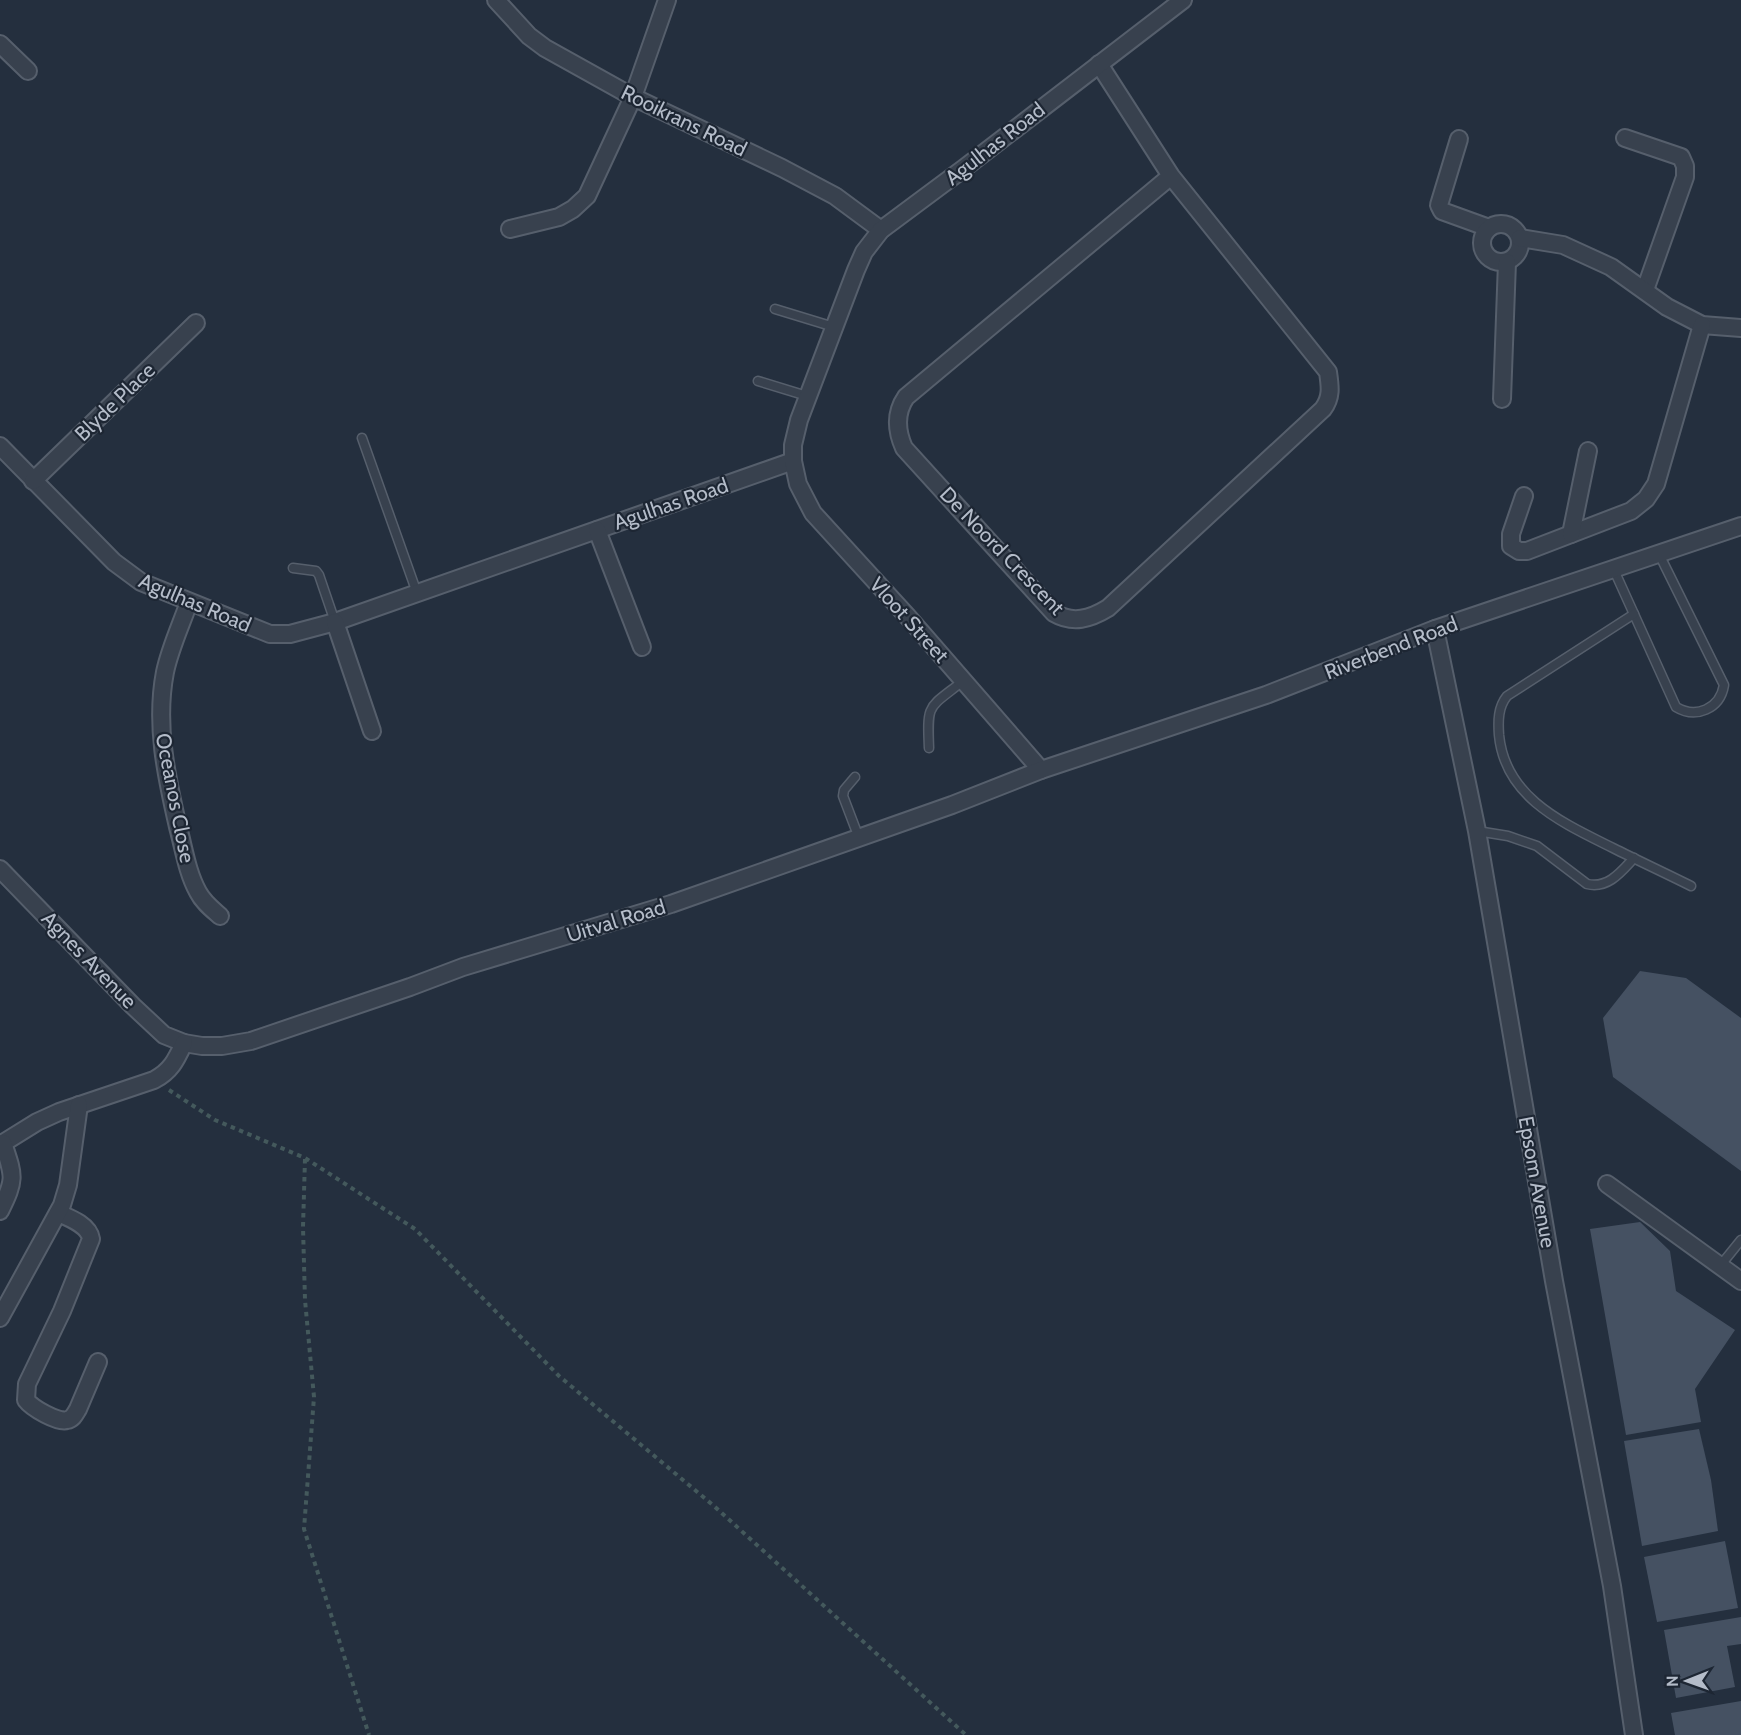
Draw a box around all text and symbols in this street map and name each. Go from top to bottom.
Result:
street label: Rooikrans Road [617,79,751,162]
street label: Agulhas Road [940,97,1050,190]
street label: Blyde Place [69,357,160,446]
street label: Agulhas Road [610,472,731,535]
street label: De Noord Crescent [935,481,1070,620]
street label: Agulhas Road [135,568,255,637]
street label: Vloot Street [864,572,954,668]
street label: Riverbend Road [1321,611,1461,684]
street label: Oceanos Close [151,731,200,865]
street label: Uitval Road [563,894,668,947]
street label: Agnes Avenue [37,906,142,1014]
street label: Epsom Avenue [1514,1114,1561,1250]
north arrow [1657,1651,1717,1711]
text: N [1663,1675,1682,1687]

